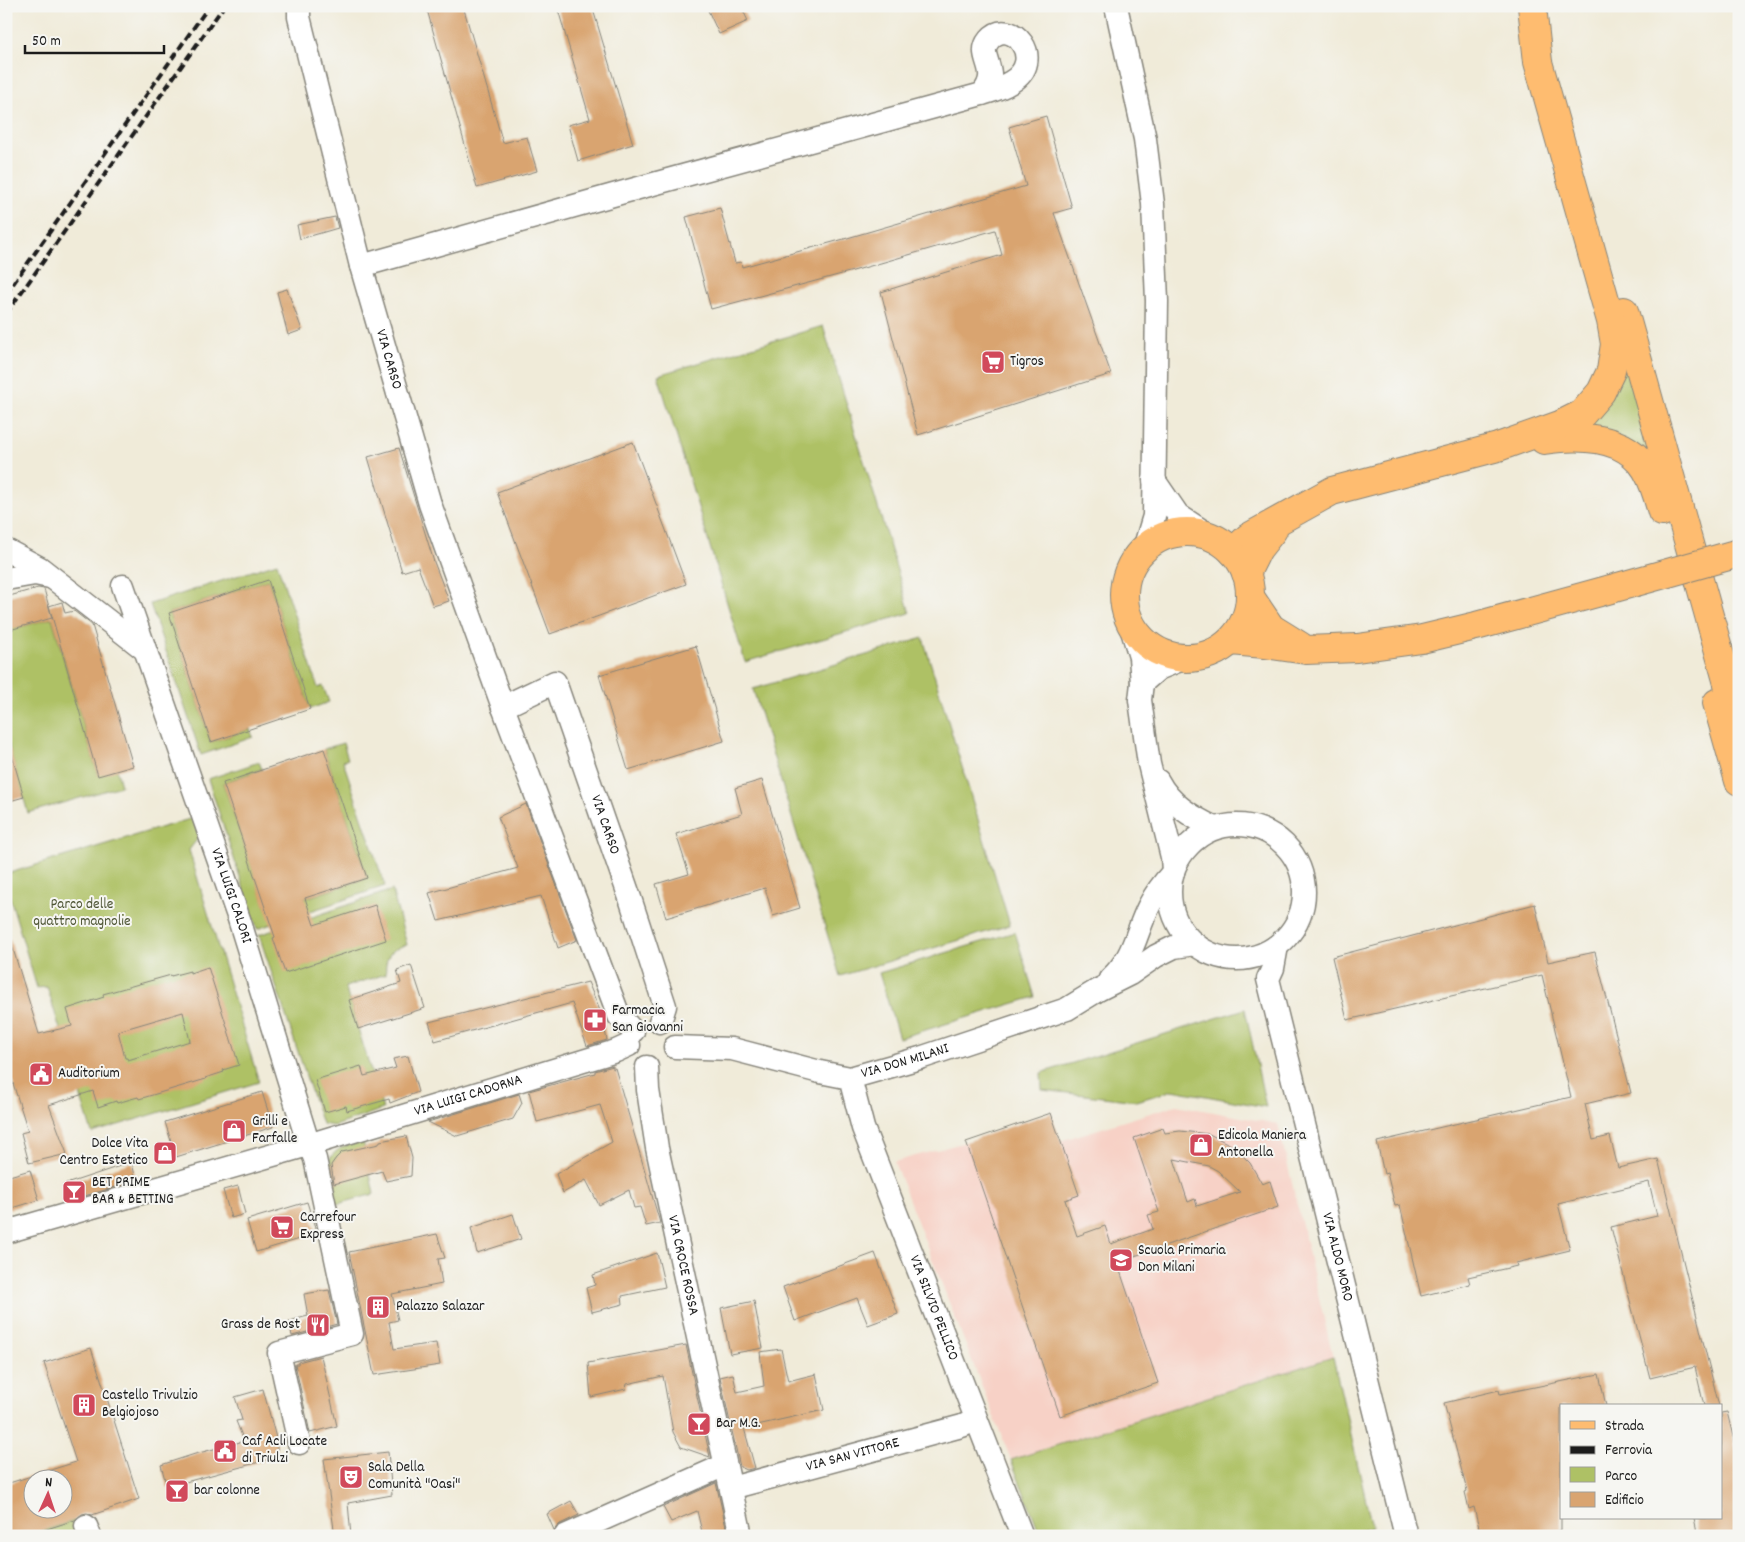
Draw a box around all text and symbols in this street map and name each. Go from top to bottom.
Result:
scale bar [25,22,164,54]
text: 50 m [32,31,61,53]
street label: VIA CARSO [369,327,407,392]
supermarket icon: Tigros [980,349,1006,375]
place label: Tigros [1010,351,1044,373]
street label: VIA CARSO [584,792,625,858]
street label: VIA LUIGI CALORI [204,845,257,947]
park label: Parco delle quattro magnolie [33,894,131,933]
place label: Farmacia San Giovanni [612,1000,683,1039]
pharmacy icon: Farmacia San Giovanni [582,1007,608,1033]
street label: VIA DON MILANI [859,1038,952,1085]
public building icon: Auditorium [28,1061,54,1087]
place label: Auditorium [58,1063,120,1085]
street label: VIA LUIGI CADORNA [412,1069,525,1123]
place label: Grilli e Farfalle [252,1111,298,1150]
shop icon: Grilli e Farfalle [221,1118,247,1144]
place label: Edicola Maniera Antonella [1218,1125,1307,1164]
shop icon: Edicola Maniera Antonella [1188,1132,1214,1158]
place label: Dolce Vita Centro Estetico [60,1133,149,1172]
shop icon: Dolce Vita Centro Estetico [152,1140,178,1166]
place label: BET PRIME BAR & BETTING [92,1172,174,1211]
bar icon: BET PRIME BAR & BETTING [61,1179,87,1205]
place label: Carrefour Express [300,1207,357,1246]
street label: VIA ALDO MORO [1315,1210,1359,1304]
street label: VIA CROCE ROSSA [661,1213,704,1318]
supermarket icon: Carrefour Express [269,1214,295,1240]
place label: Scuola Primaria Don Milani [1138,1240,1227,1279]
school or university icon: Scuola Primaria Don Milani [1108,1247,1134,1273]
street label: VIA SILVIO PELLICO [903,1252,964,1364]
building icon: Palazzo Salazar [365,1294,391,1320]
place label: Palazzo Salazar [396,1296,485,1318]
restaurant icon: Grass de Rost [305,1312,331,1338]
place label: Grass de Rost [221,1314,300,1336]
place label: Castello Trivulzio Belgiojoso [102,1385,198,1424]
building icon: Castello Trivulzio Belgiojoso [71,1392,97,1418]
legend [1560,1404,1722,1520]
bar icon: Bar M.G. [686,1411,712,1437]
place label: Bar M.G. [716,1413,761,1435]
text: Strada [1605,1416,1645,1438]
place label: Caf Acli Locate di Triulzi [242,1431,328,1470]
street label: VIA SAN VITTORE [804,1432,902,1478]
public building icon: Caf Acli Locate di Triulzi [212,1438,238,1464]
text: Ferrovia [1605,1440,1653,1462]
place label: Sala Della Comunità "Oasi" [368,1457,460,1496]
theatre icon: Sala Della Comunità "Oasi" [338,1464,364,1490]
text: Parco [1605,1466,1637,1488]
north arrow [22,1470,72,1520]
text: N [45,1473,53,1493]
bar icon: bar colonne [164,1478,190,1504]
place label: bar colonne [194,1480,260,1502]
text: Edificio [1605,1490,1644,1512]

